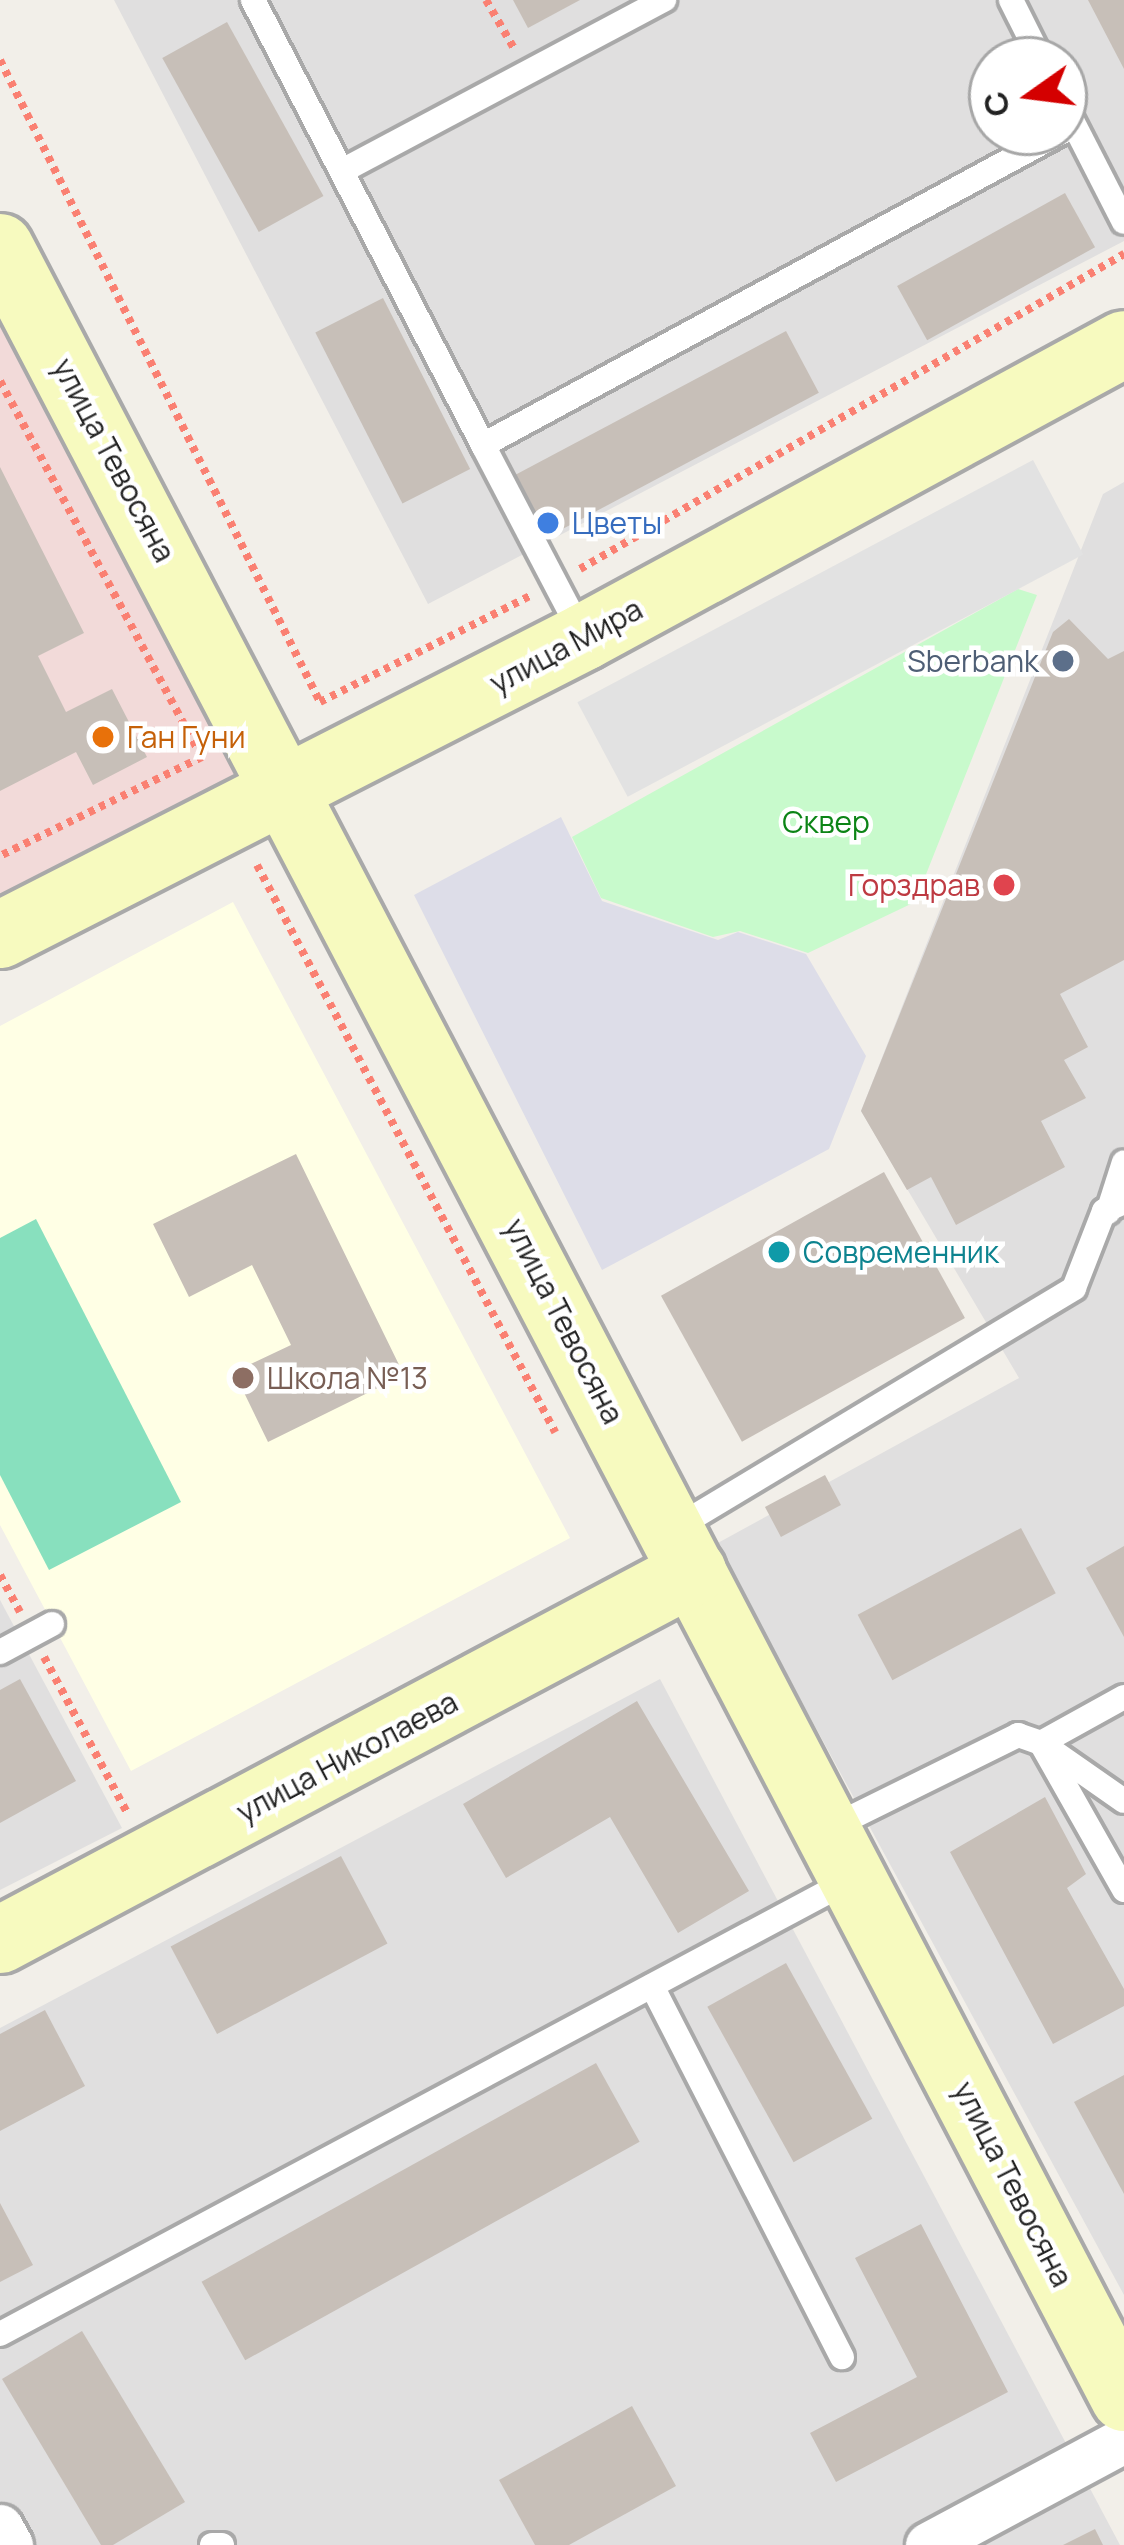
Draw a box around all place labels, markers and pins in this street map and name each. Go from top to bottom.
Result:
place label: Цветы [572,505,662,541]
marker: Цветы [535,510,561,536]
place label: Sberbank [907,643,1039,679]
marker: Sberbank [1050,648,1076,674]
place label: Ган Гуни [127,719,246,755]
marker: Ган Гуни [90,724,116,750]
place label: Горздрав [848,867,980,903]
marker: Горздрав [991,872,1017,898]
place label: Современник [803,1234,999,1270]
marker: Современник [766,1239,792,1265]
place label: Школа №13 [267,1360,428,1396]
marker: Школа №13 [230,1365,256,1391]

